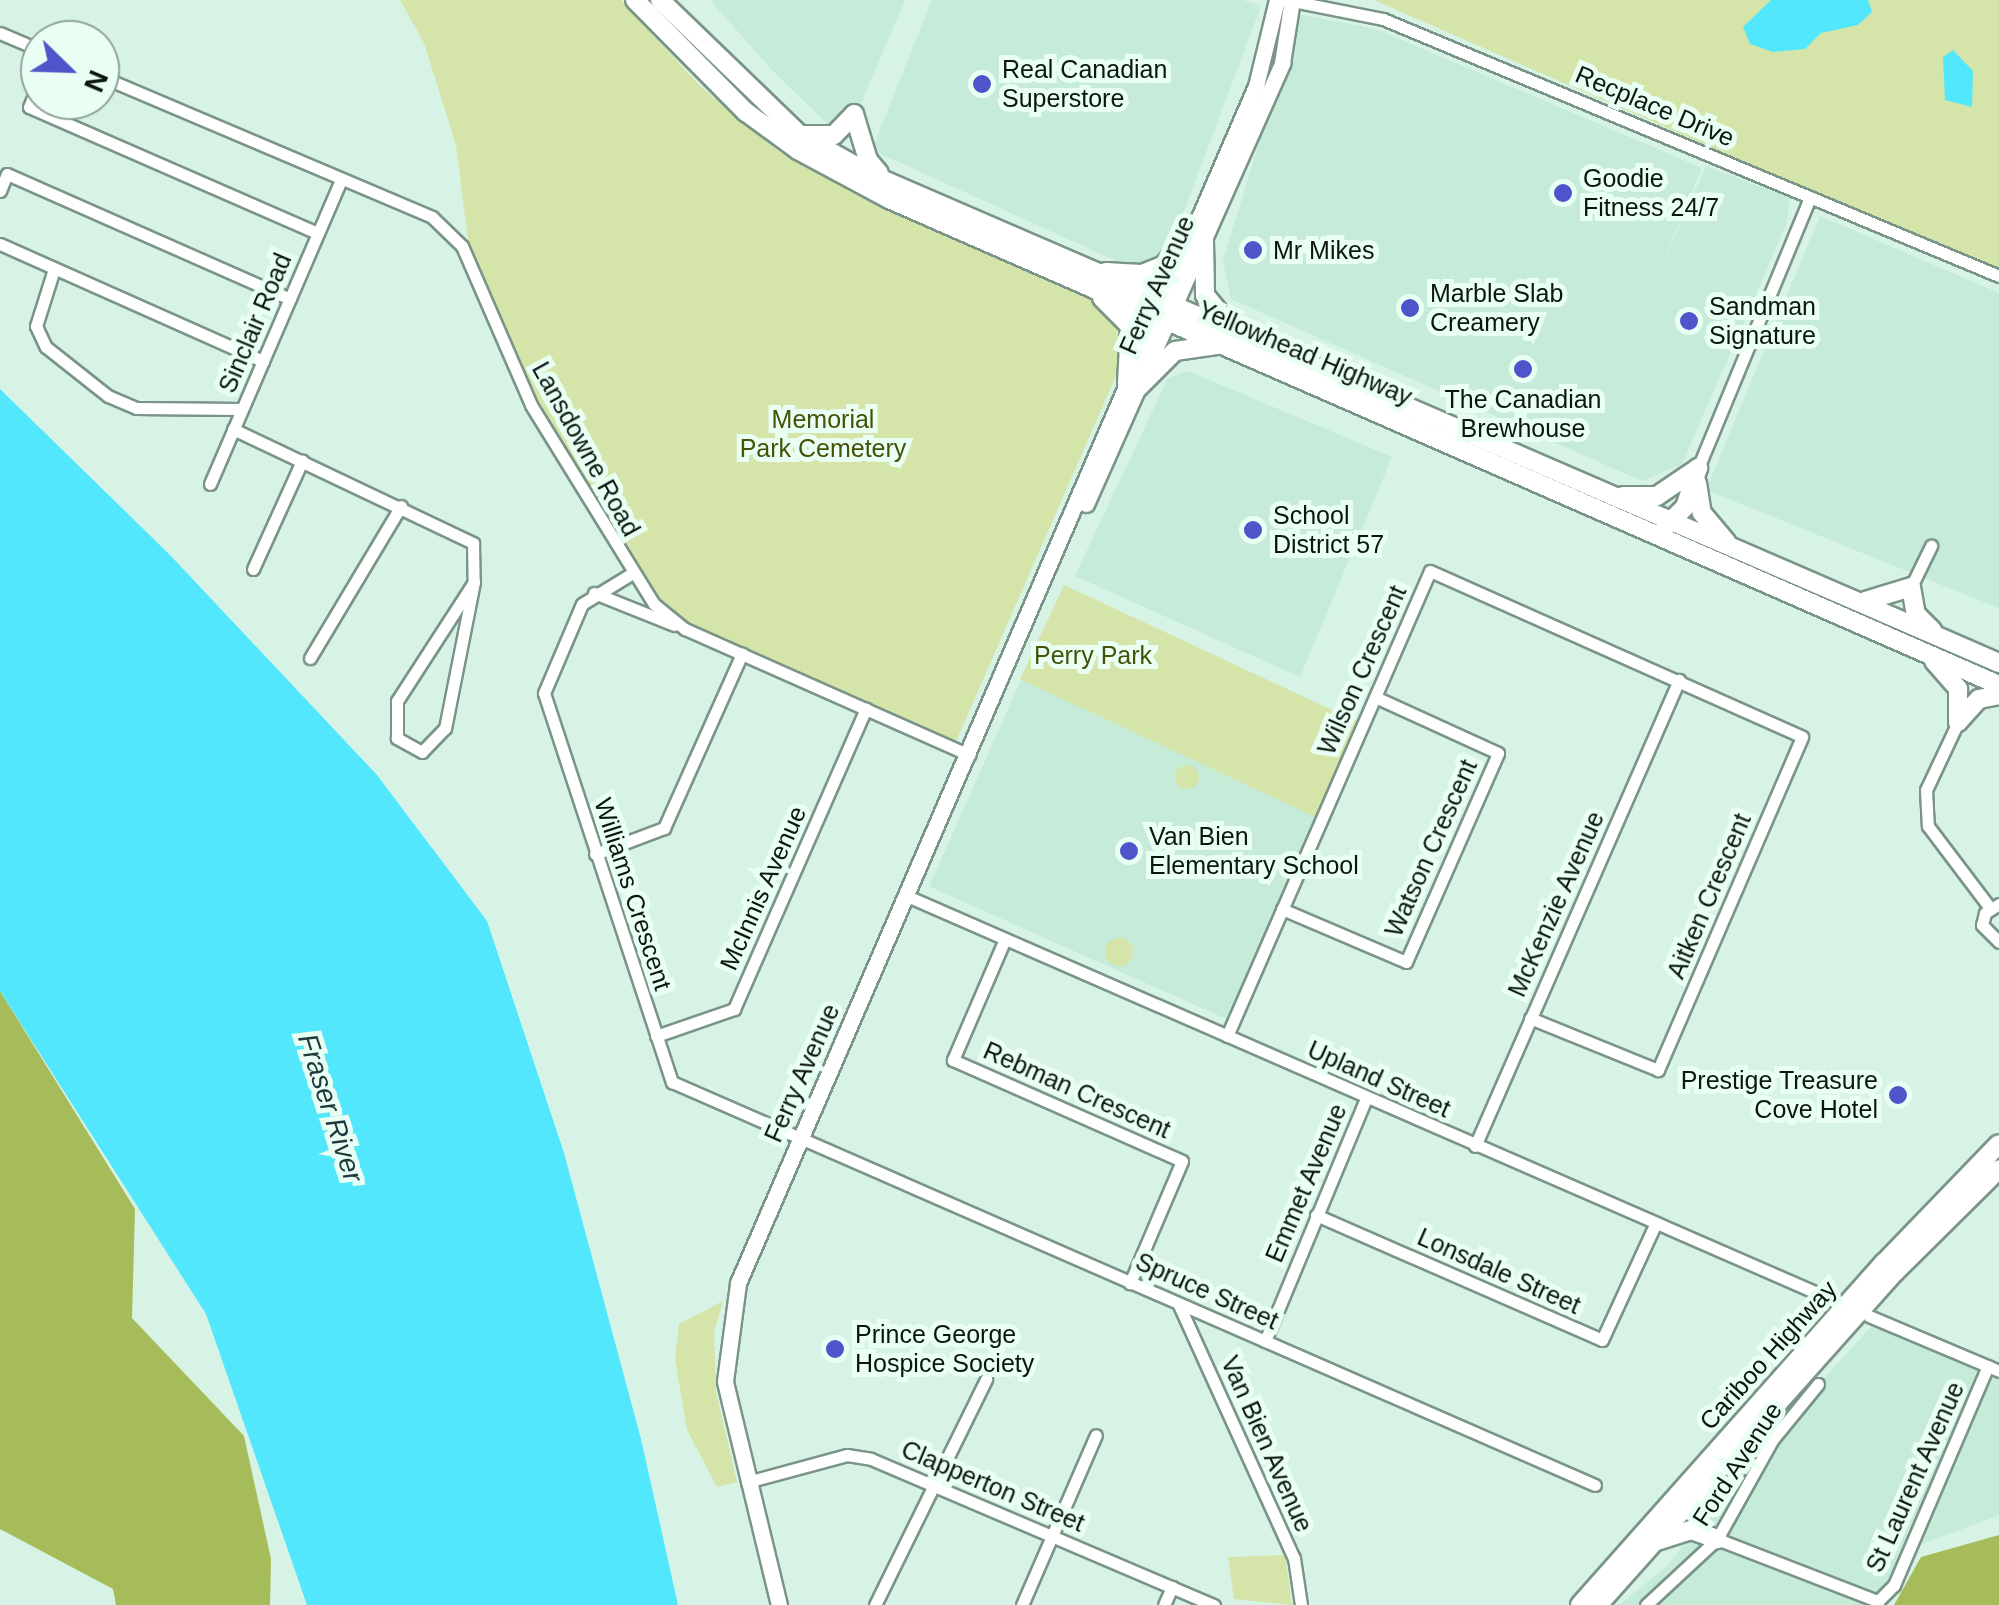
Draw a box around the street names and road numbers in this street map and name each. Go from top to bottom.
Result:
street label: Recplace Drive [1571,59,1739,153]
street label: Ferry Avenue [1113,211,1201,359]
street label: Sinclair Road [212,249,298,397]
street label: Yellowhead Highway [1193,294,1417,412]
street label: Lansdowne Road [526,357,646,541]
street label: Wilson Crescent [1311,581,1413,759]
street label: Watson Crescent [1378,755,1484,941]
street label: Williams Crescent [588,794,678,994]
street label: McInnis Avenue [713,801,813,975]
street label: McKenzie Avenue [1501,806,1611,1002]
street label: Aitken Crescent [1661,809,1757,983]
street label: Ferry Avenue [758,999,846,1147]
street label: Upland Street [1303,1034,1455,1124]
street label: Rebman Crescent [979,1035,1175,1145]
street label: Emmet Avenue [1259,1099,1353,1267]
street label: Lonsdale Street [1413,1222,1585,1320]
street label: Spruce Street [1131,1246,1283,1336]
street label: Cariboo Highway [1693,1274,1843,1436]
street label: Van Bien Avenue [1214,1351,1320,1537]
street label: St Laurent Avenue [1859,1377,1971,1577]
street label: Ford Avenue [1686,1396,1788,1532]
street label: Clapperton Street [897,1434,1089,1538]

